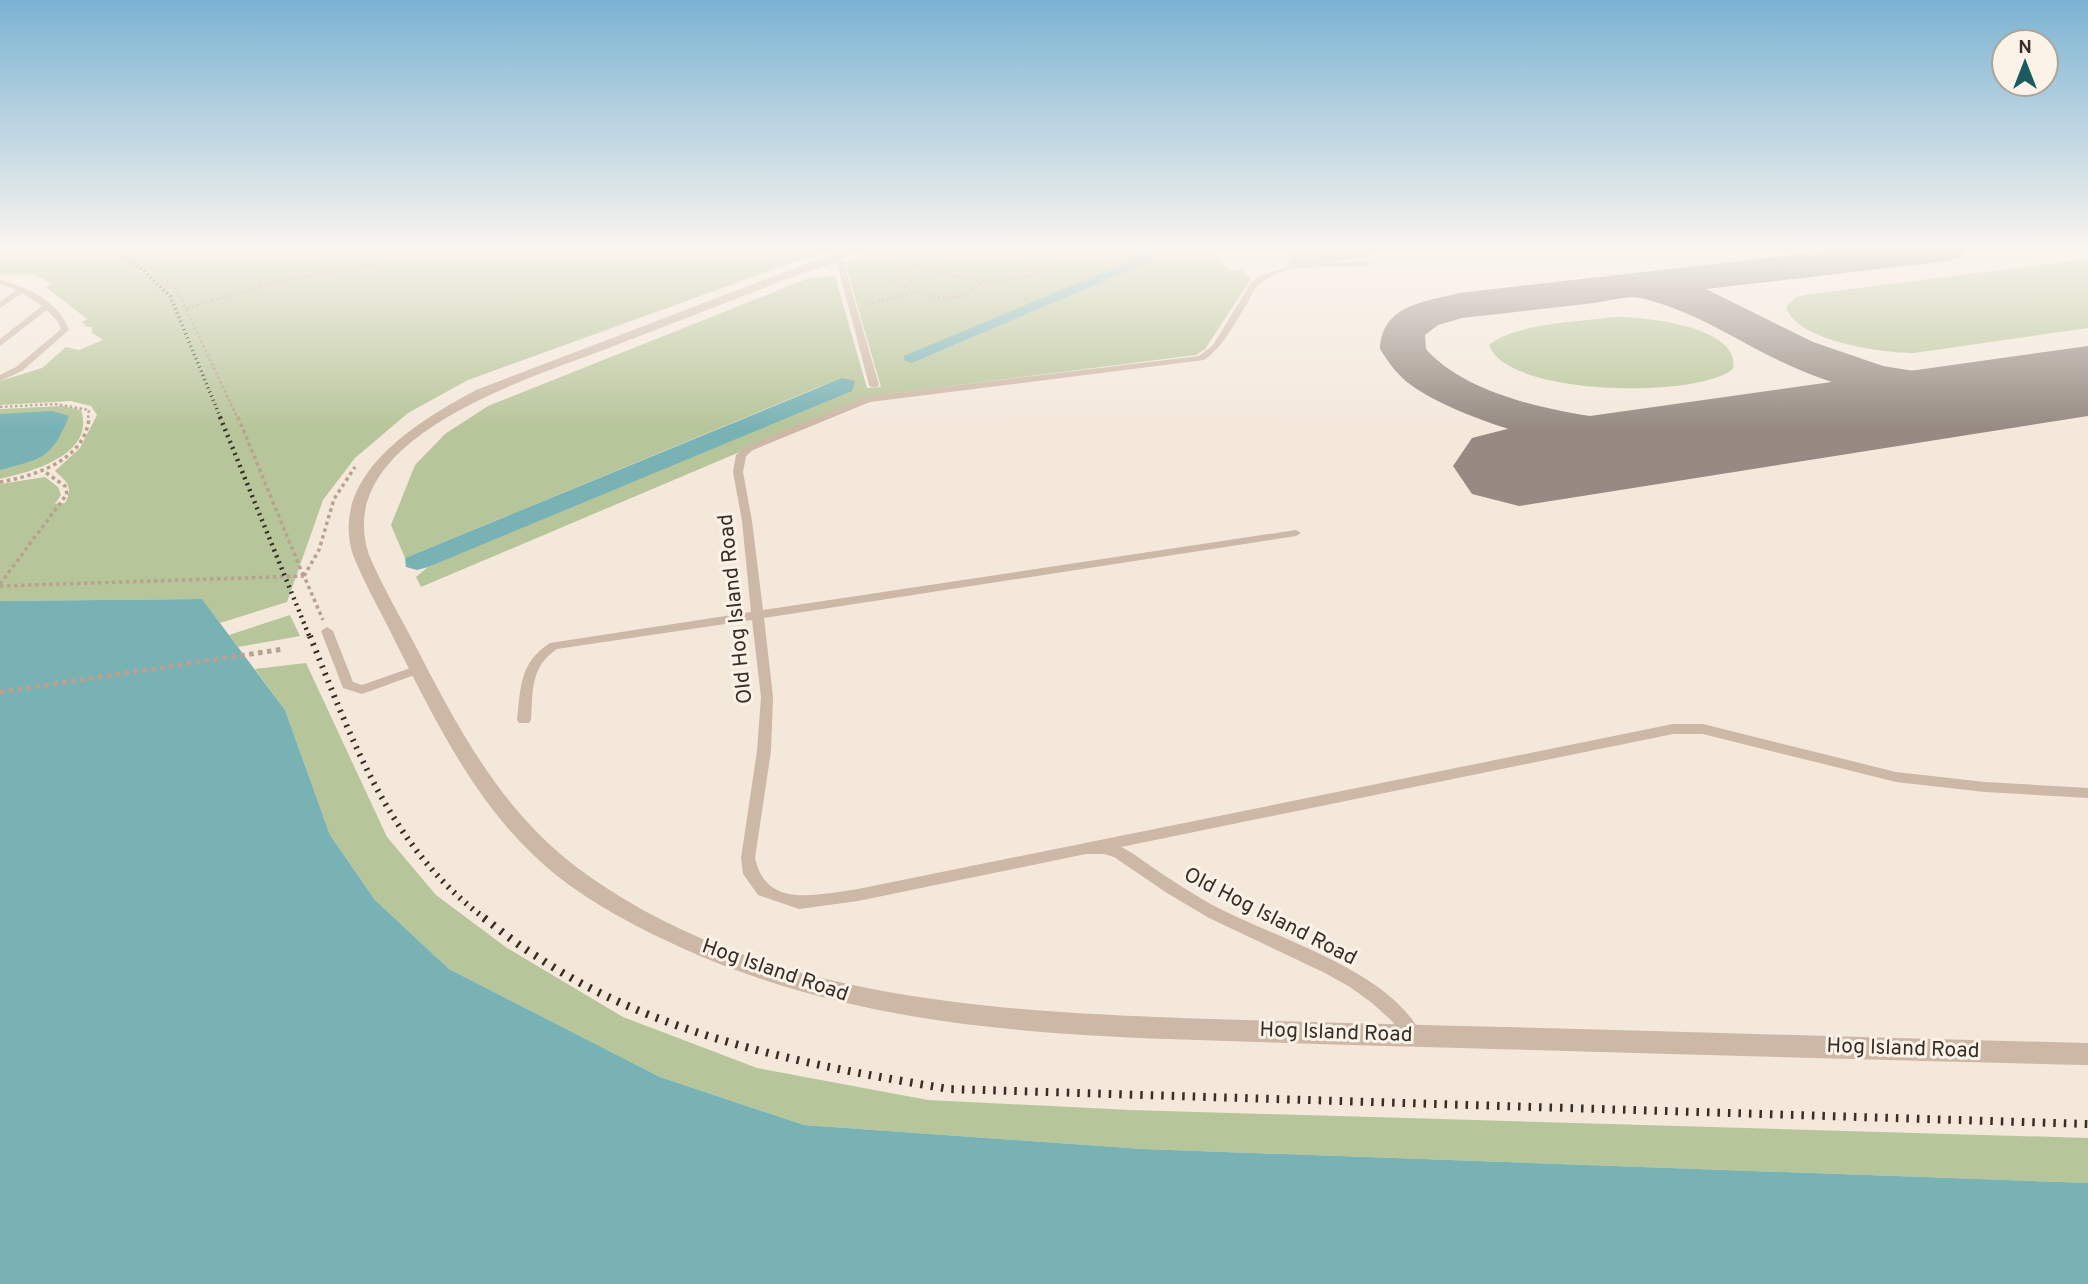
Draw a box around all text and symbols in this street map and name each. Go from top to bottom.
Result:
north arrow [1990,28,2060,98]
text: N [2018,36,2032,60]
street label: Old Hog Island Road [713,513,759,705]
street label: Old Hog Island Road [1179,862,1361,972]
street label: Hog Island Road [698,933,852,1009]
street label: Hog Island Road [1259,1017,1413,1049]
street label: Hog Island Road [1826,1033,1980,1065]

